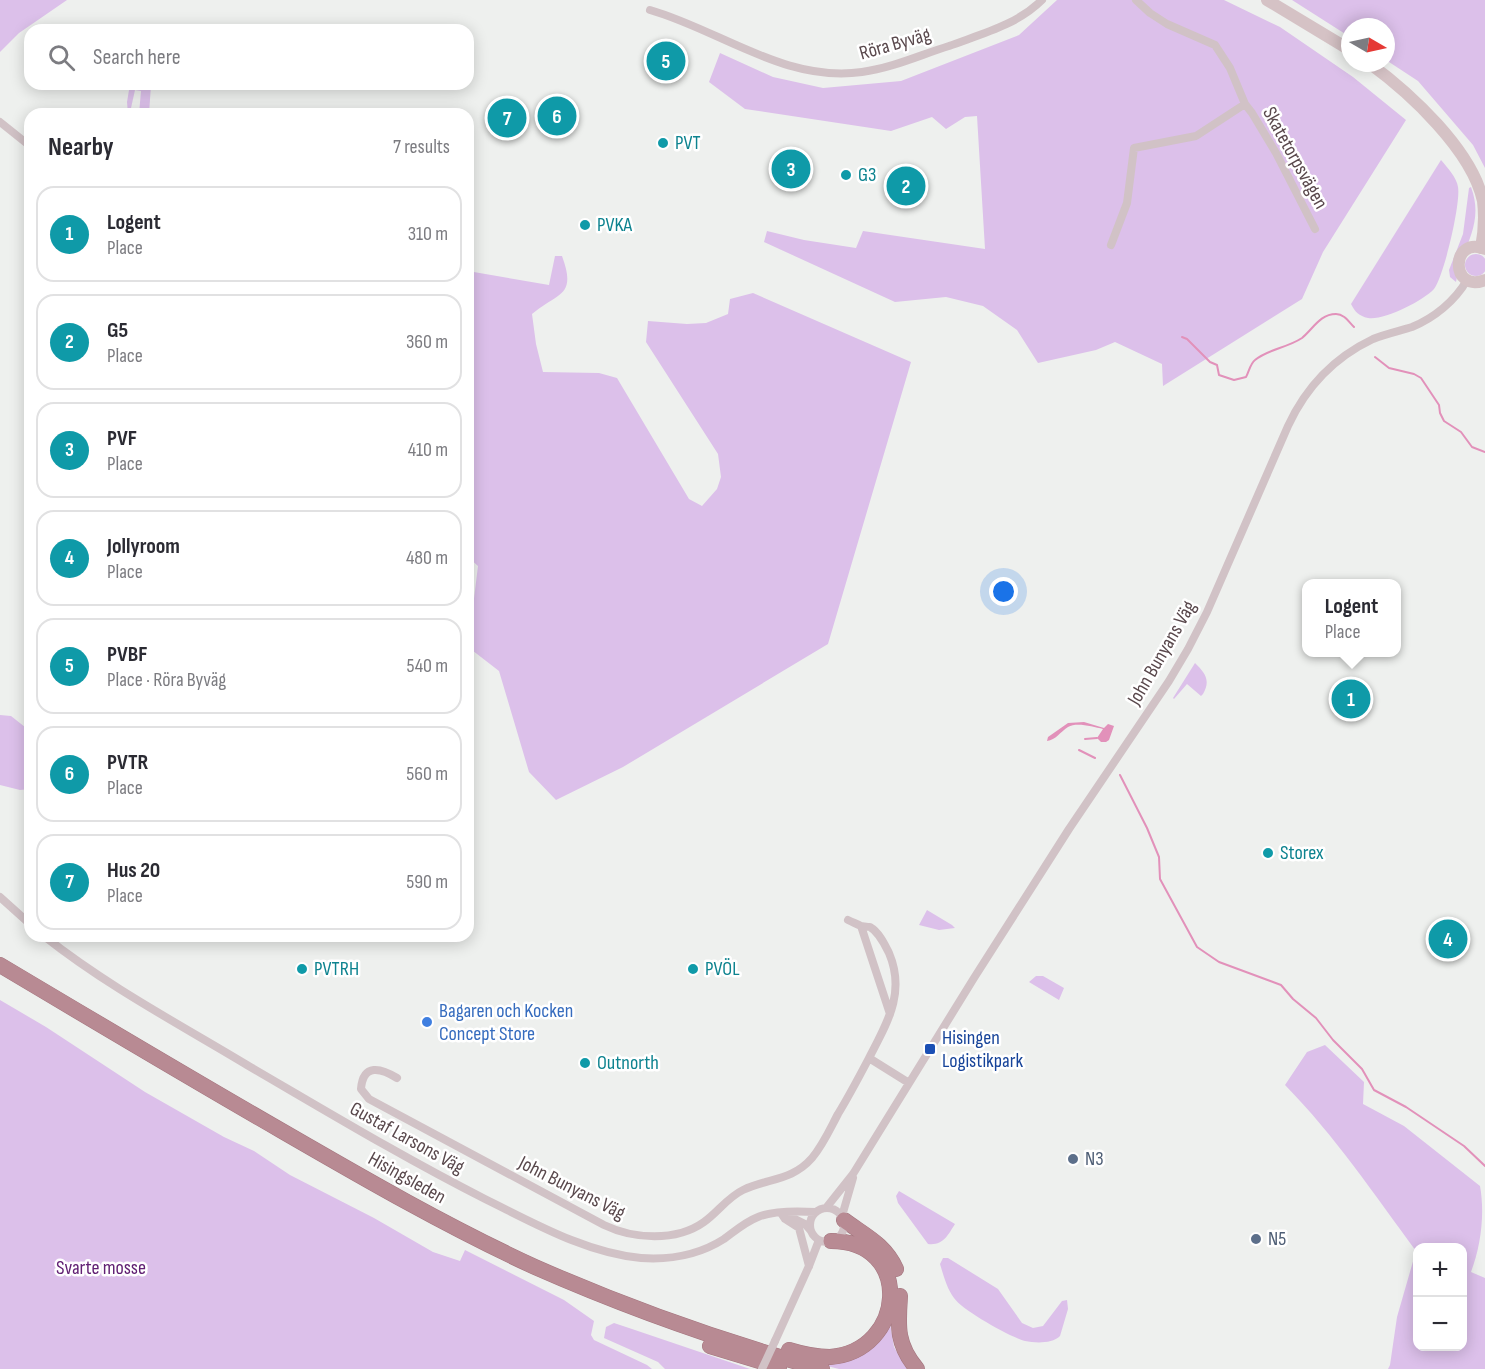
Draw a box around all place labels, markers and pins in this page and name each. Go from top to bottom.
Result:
pin: 5 [646,38,686,84]
pin: 6 [538,94,576,138]
pin: 7 [488,96,526,140]
place label: PVT [675,131,701,155]
marker: PVT [656,136,670,150]
pin: 3 [772,146,810,192]
place label: G3 [858,163,876,187]
pin: 2 [886,164,926,208]
marker: G3 [839,168,853,182]
place label: PVKA [597,213,633,237]
marker: PVKA [578,218,592,232]
pin: 1 [1332,676,1370,722]
place label: Storex [1280,841,1324,865]
marker: Storex [1261,846,1275,860]
pin: 4 [1428,916,1468,962]
place label: PVTRH [314,957,359,981]
place label: PVÖL [705,957,740,981]
marker: PVTRH [295,962,309,976]
marker: PVÖL [686,962,700,976]
place label: Bagaren och Kocken Concept Store [439,999,573,1046]
marker: Bagaren och Kocken Concept Store [420,1015,434,1029]
place label: Hisingen Logistikpark [942,1026,1023,1073]
marker: Hisingen Logistikpark [923,1042,937,1056]
place label: Outnorth [597,1051,659,1075]
marker: Outnorth [578,1056,592,1070]
place label: N3 [1085,1147,1104,1171]
marker: N3 [1066,1152,1080,1166]
place label: N5 [1268,1227,1286,1251]
marker: N5 [1249,1232,1263,1246]

